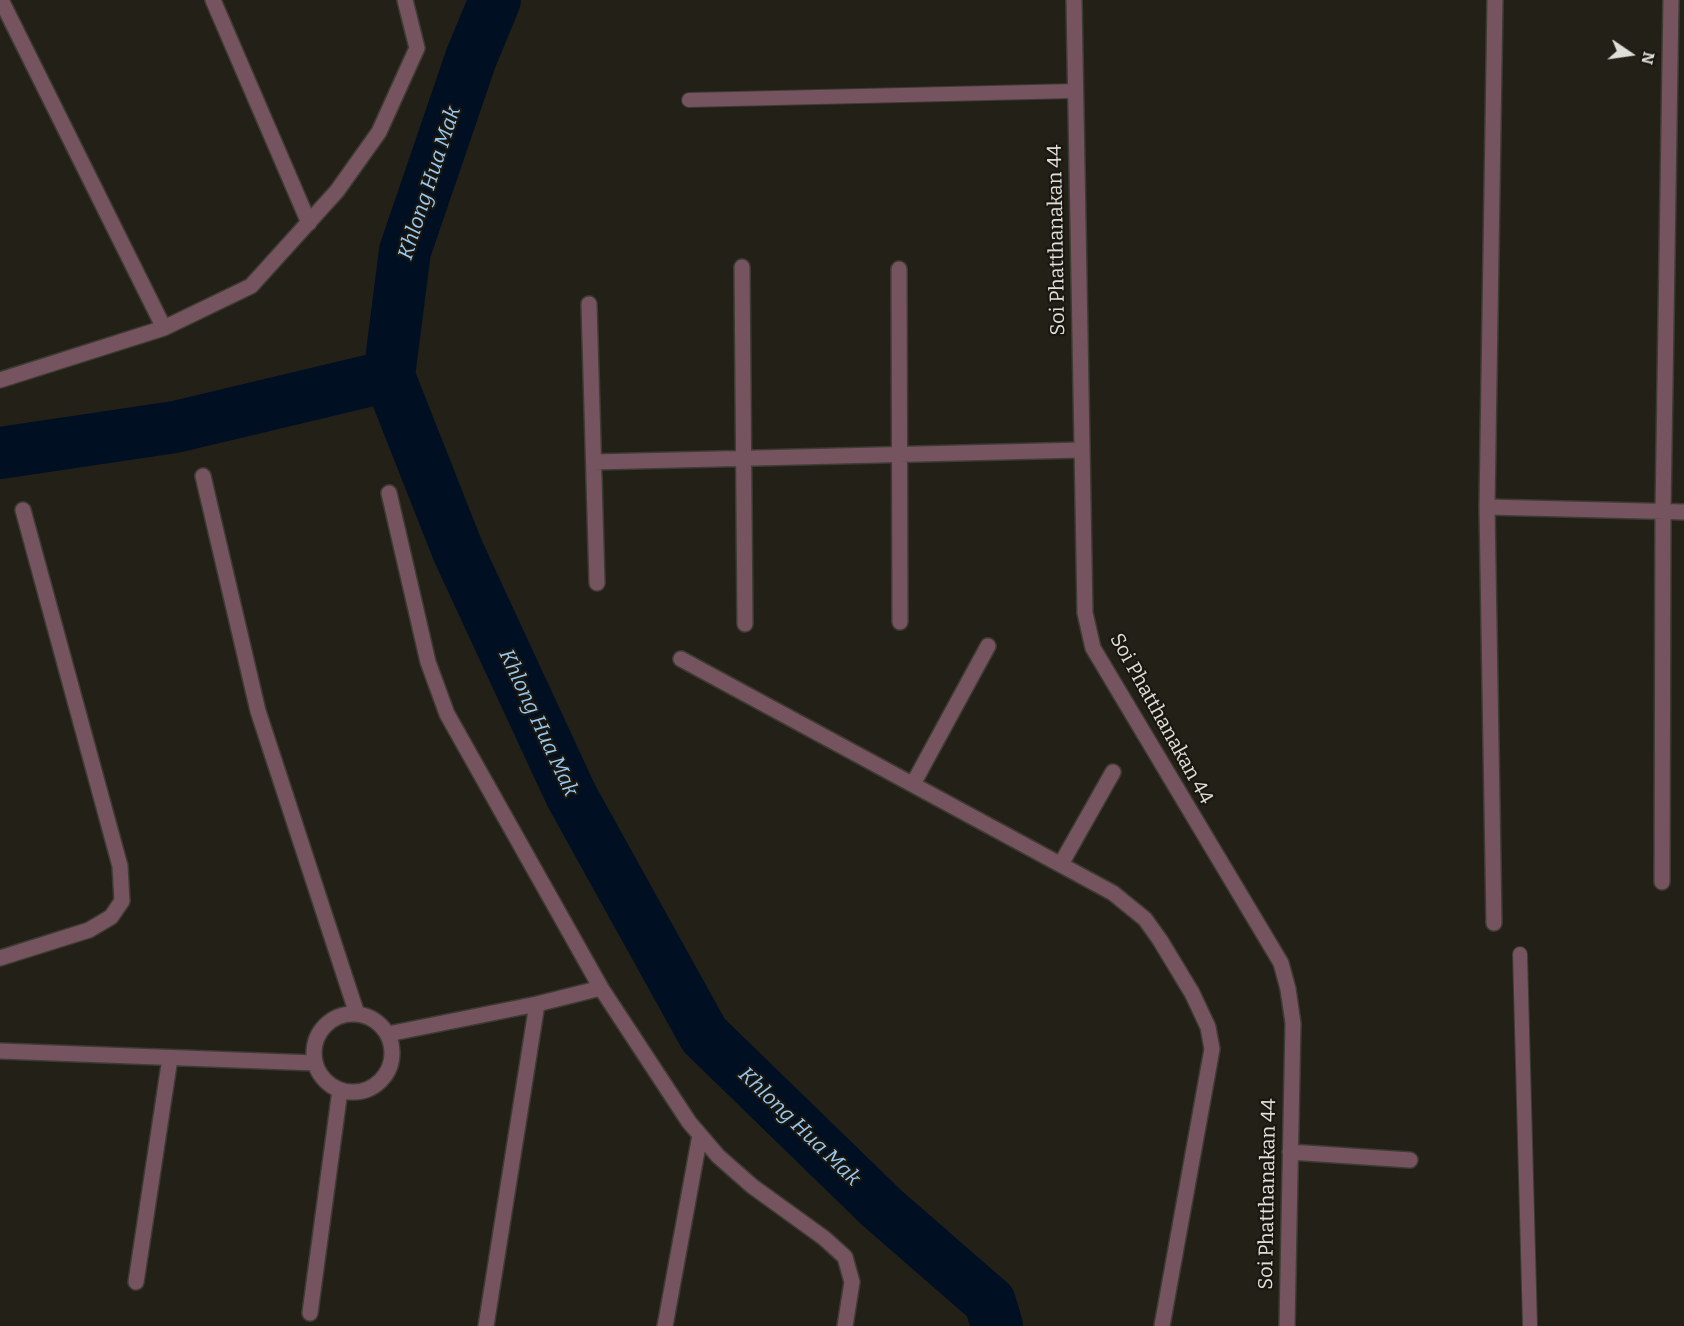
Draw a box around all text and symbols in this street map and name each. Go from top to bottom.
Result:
north arrow [1600,24,1660,84]
text: N [1637,50,1659,66]
water label: Khlong Hua Mak [393,103,467,263]
street label: Soi Phatthanakan 44 [1043,144,1071,336]
street label: Soi Phatthanakan 44 [1104,630,1218,808]
water label: Khlong Hua Mak [493,645,583,801]
water label: Khlong Hua Mak [733,1063,865,1191]
street label: Soi Phatthanakan 44 [1254,1098,1282,1290]

